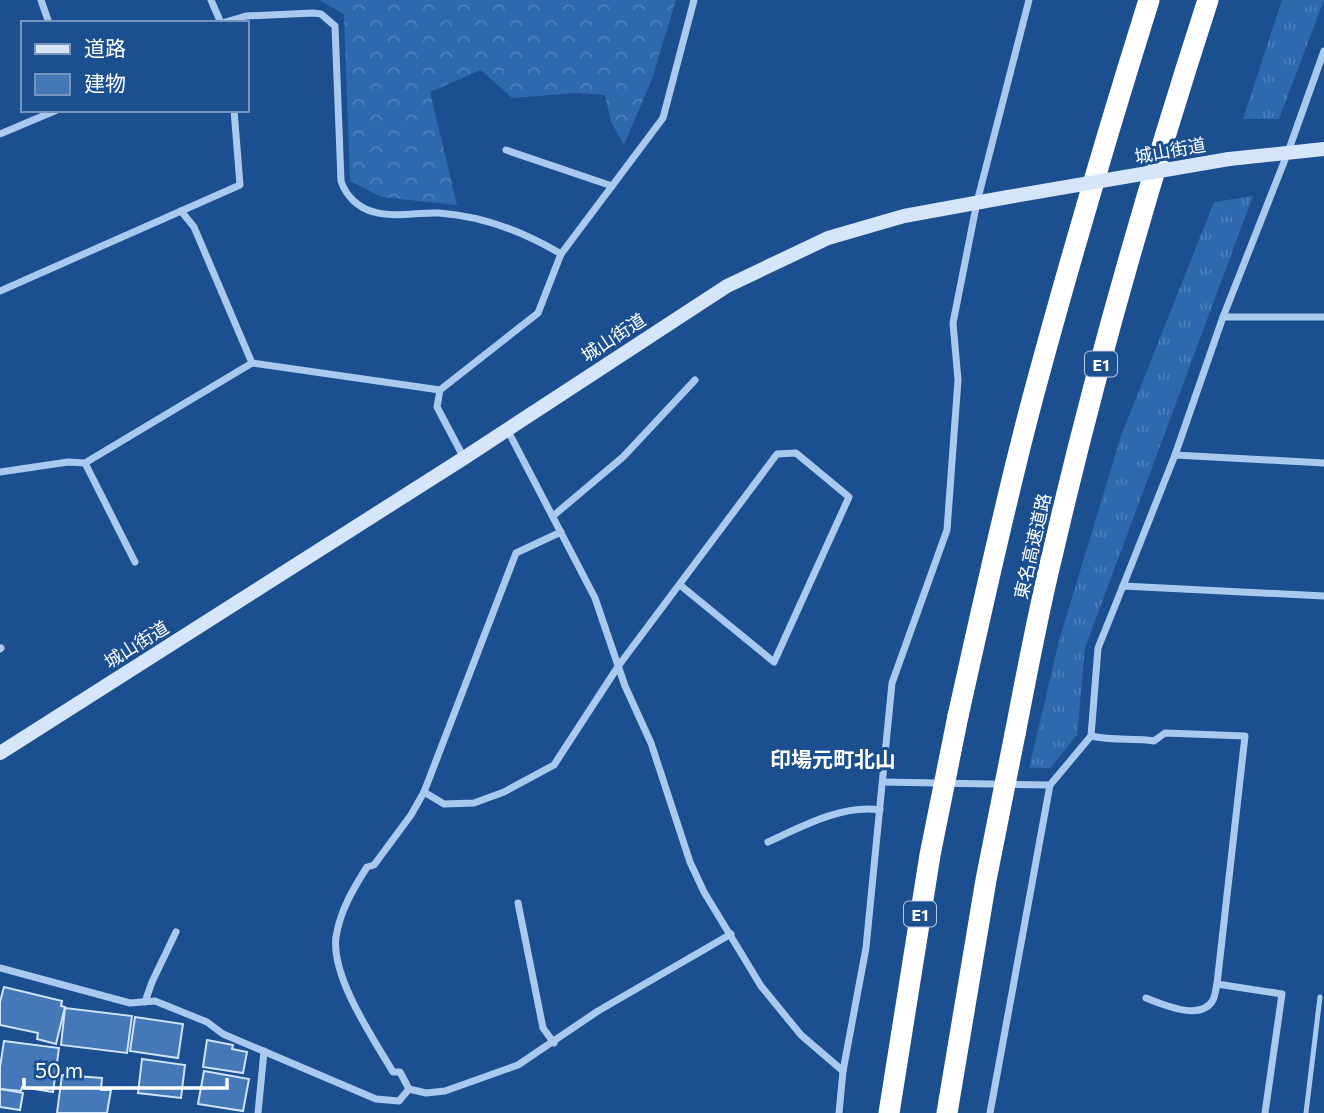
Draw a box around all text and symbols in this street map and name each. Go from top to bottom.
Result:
legend [21,21,248,112]
text: 道路 [84,35,126,60]
text: 建物 [84,70,126,95]
street label: 城山街道 [1133,133,1207,167]
street label: 城山街道 [577,308,649,366]
road number: E1 [1085,352,1117,376]
street label: 東名高速道路 [1009,491,1055,601]
street label: 城山街道 [100,616,172,672]
district label: 印場元町北山 [770,746,896,771]
road number: E1 [904,902,936,926]
scale bar [24,1046,228,1090]
text: 50 m [35,1057,83,1082]

